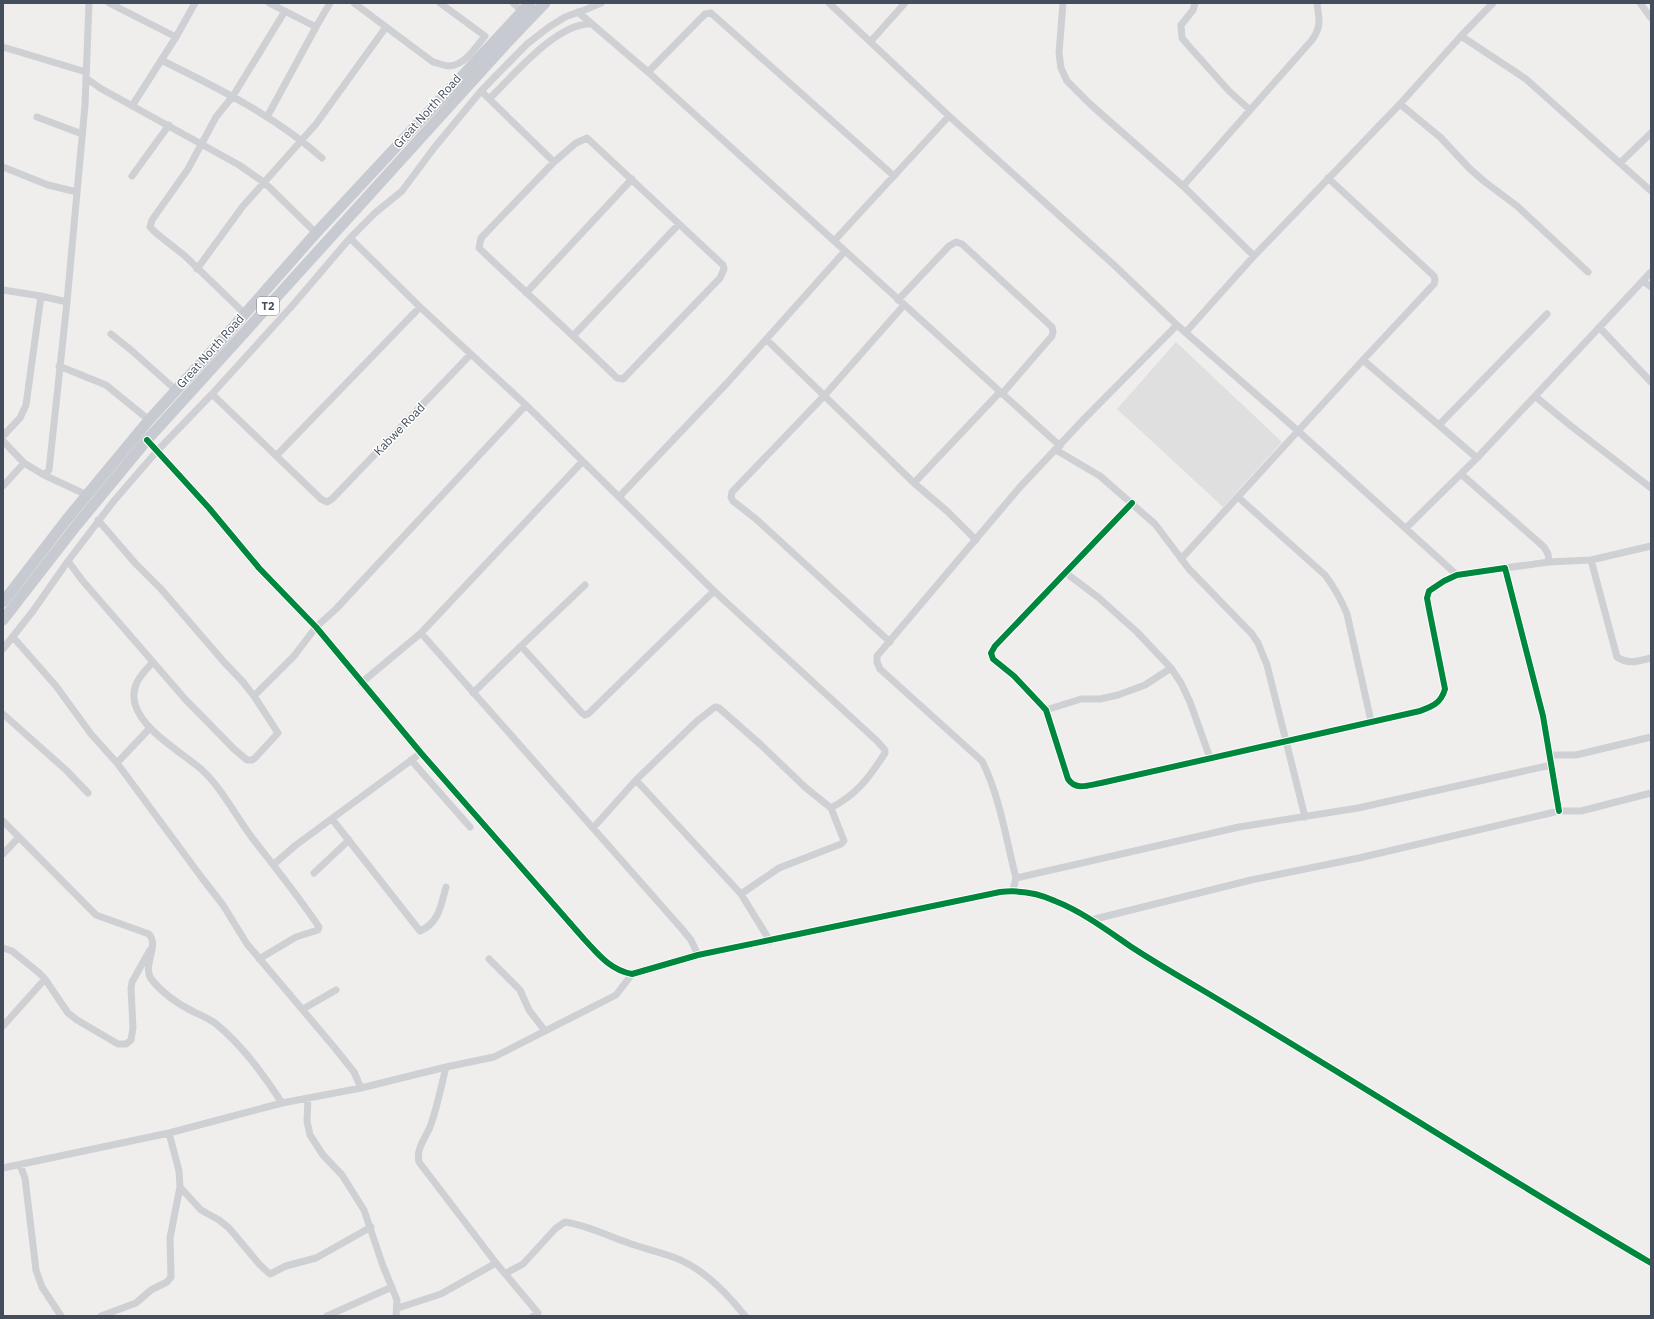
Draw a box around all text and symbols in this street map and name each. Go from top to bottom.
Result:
street label: Great North Road [390,71,464,151]
road number: T2 [257,297,279,315]
street label: Great North Road [173,311,247,391]
street label: Kabwe Road [370,400,428,458]

